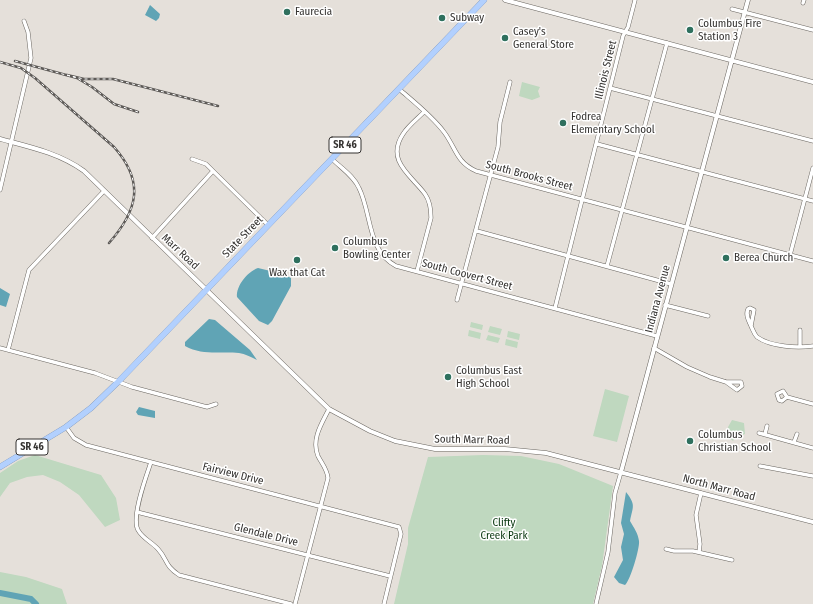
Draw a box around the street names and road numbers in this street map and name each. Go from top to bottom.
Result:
street label: Illinois Street [592,39,620,101]
road number: SR 46 [329,137,361,153]
street label: South Brooks Street [484,158,574,194]
street label: State Street [220,213,266,261]
street label: Marr Road [159,231,201,273]
street label: South Coovert Street [420,257,514,293]
street label: Indiana Avenue [643,264,673,334]
street label: South Marr Road [434,433,510,447]
road number: SR 46 [16,439,48,455]
street label: Fairview Drive [201,460,265,488]
street label: North Marr Road [681,472,757,504]
street label: Glendale Drive [233,521,299,549]

